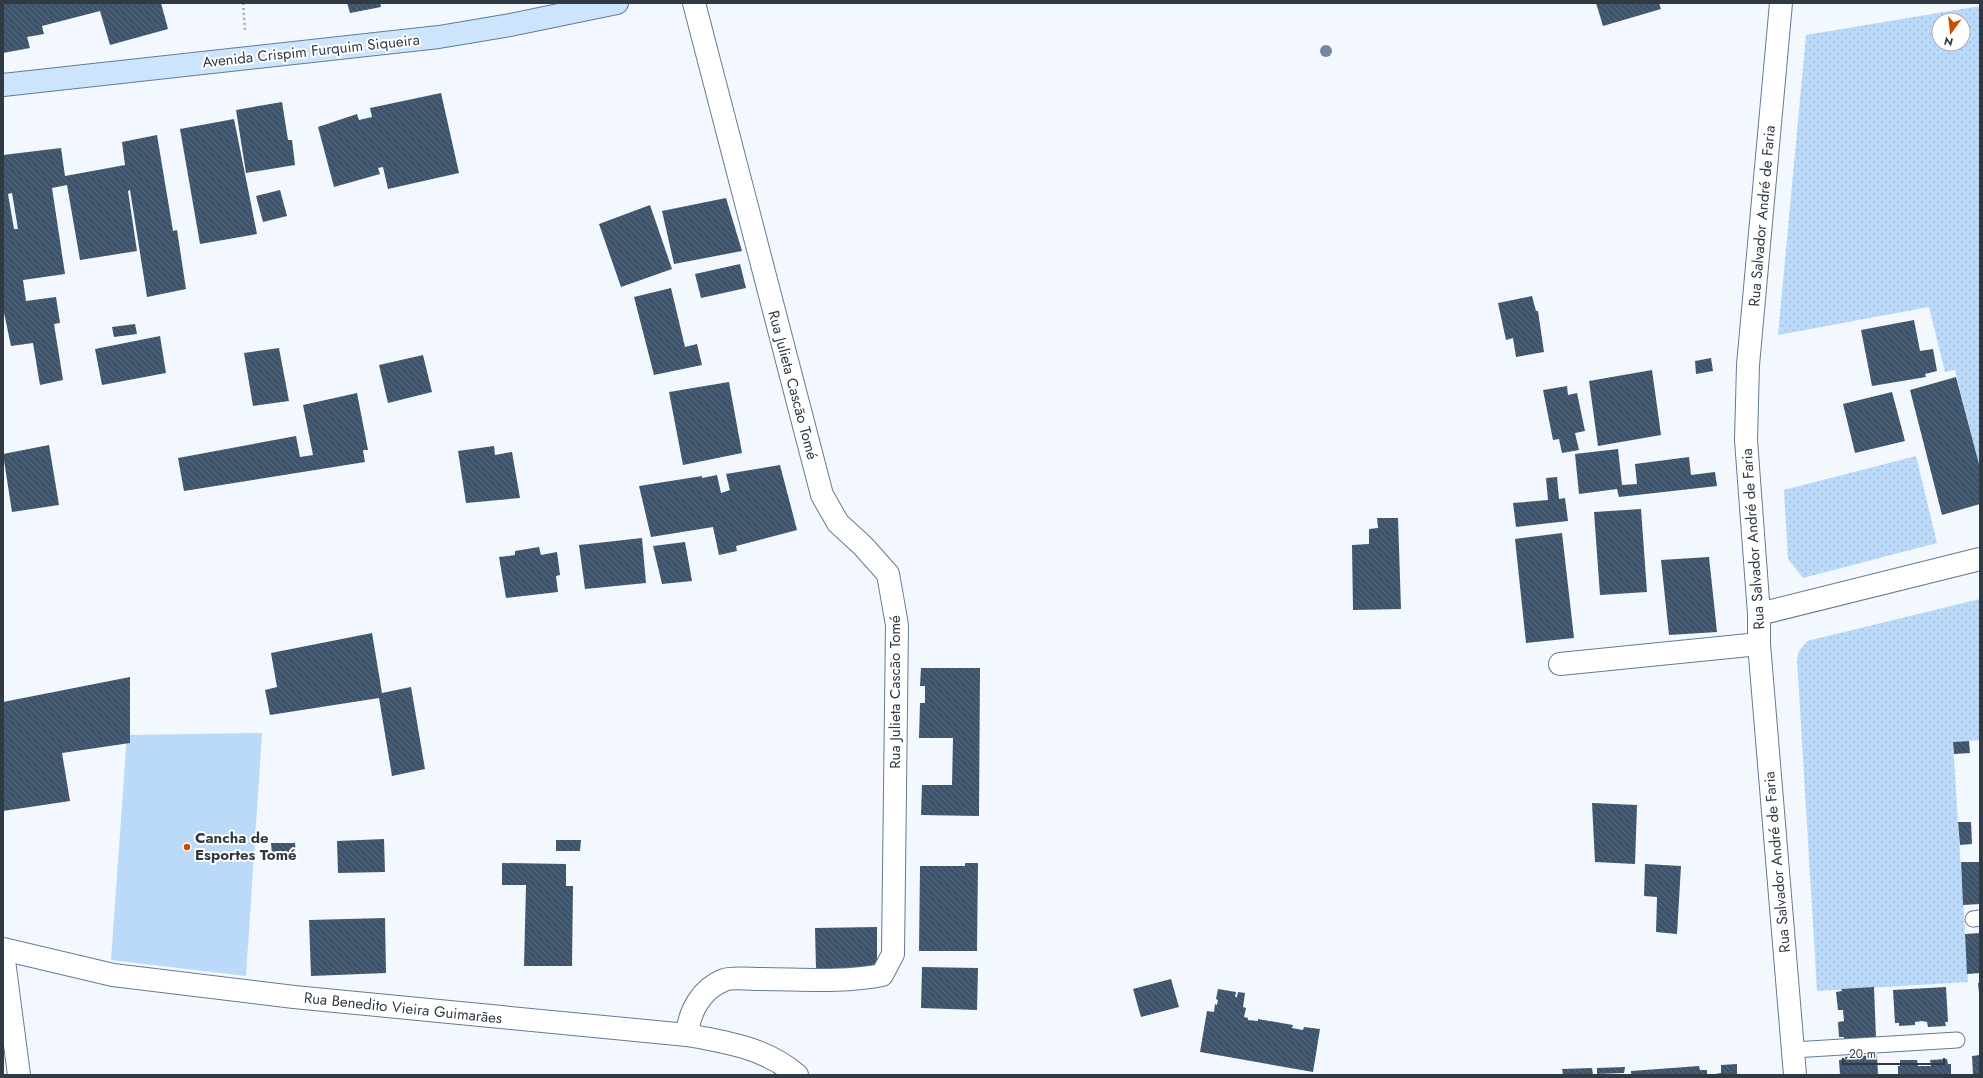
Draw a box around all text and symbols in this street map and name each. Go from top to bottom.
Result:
north arrow [1931,12,1971,52]
street label: Avenida Crispim Furquim Siqueira [201,29,421,73]
text: N [1942,33,1955,51]
street label: Rua Salvador André de Faria [1743,124,1781,308]
street label: Rua Julieta Cascão Tomé [762,308,824,462]
street label: Rua Salvador André de Faria [1736,448,1770,630]
street label: Rua Julieta Cascão Tomé [884,615,906,769]
street label: Rua Salvador André de Faria [1758,770,1796,954]
place label: Cancha de Esportes Tomé [195,827,297,866]
marker: Cancha de Esportes Tomé [182,842,192,852]
street label: Rua Benedito Vieira Guimarães [303,987,503,1029]
scale bar [1843,1040,1944,1066]
text: 20 m [1849,1045,1876,1063]

